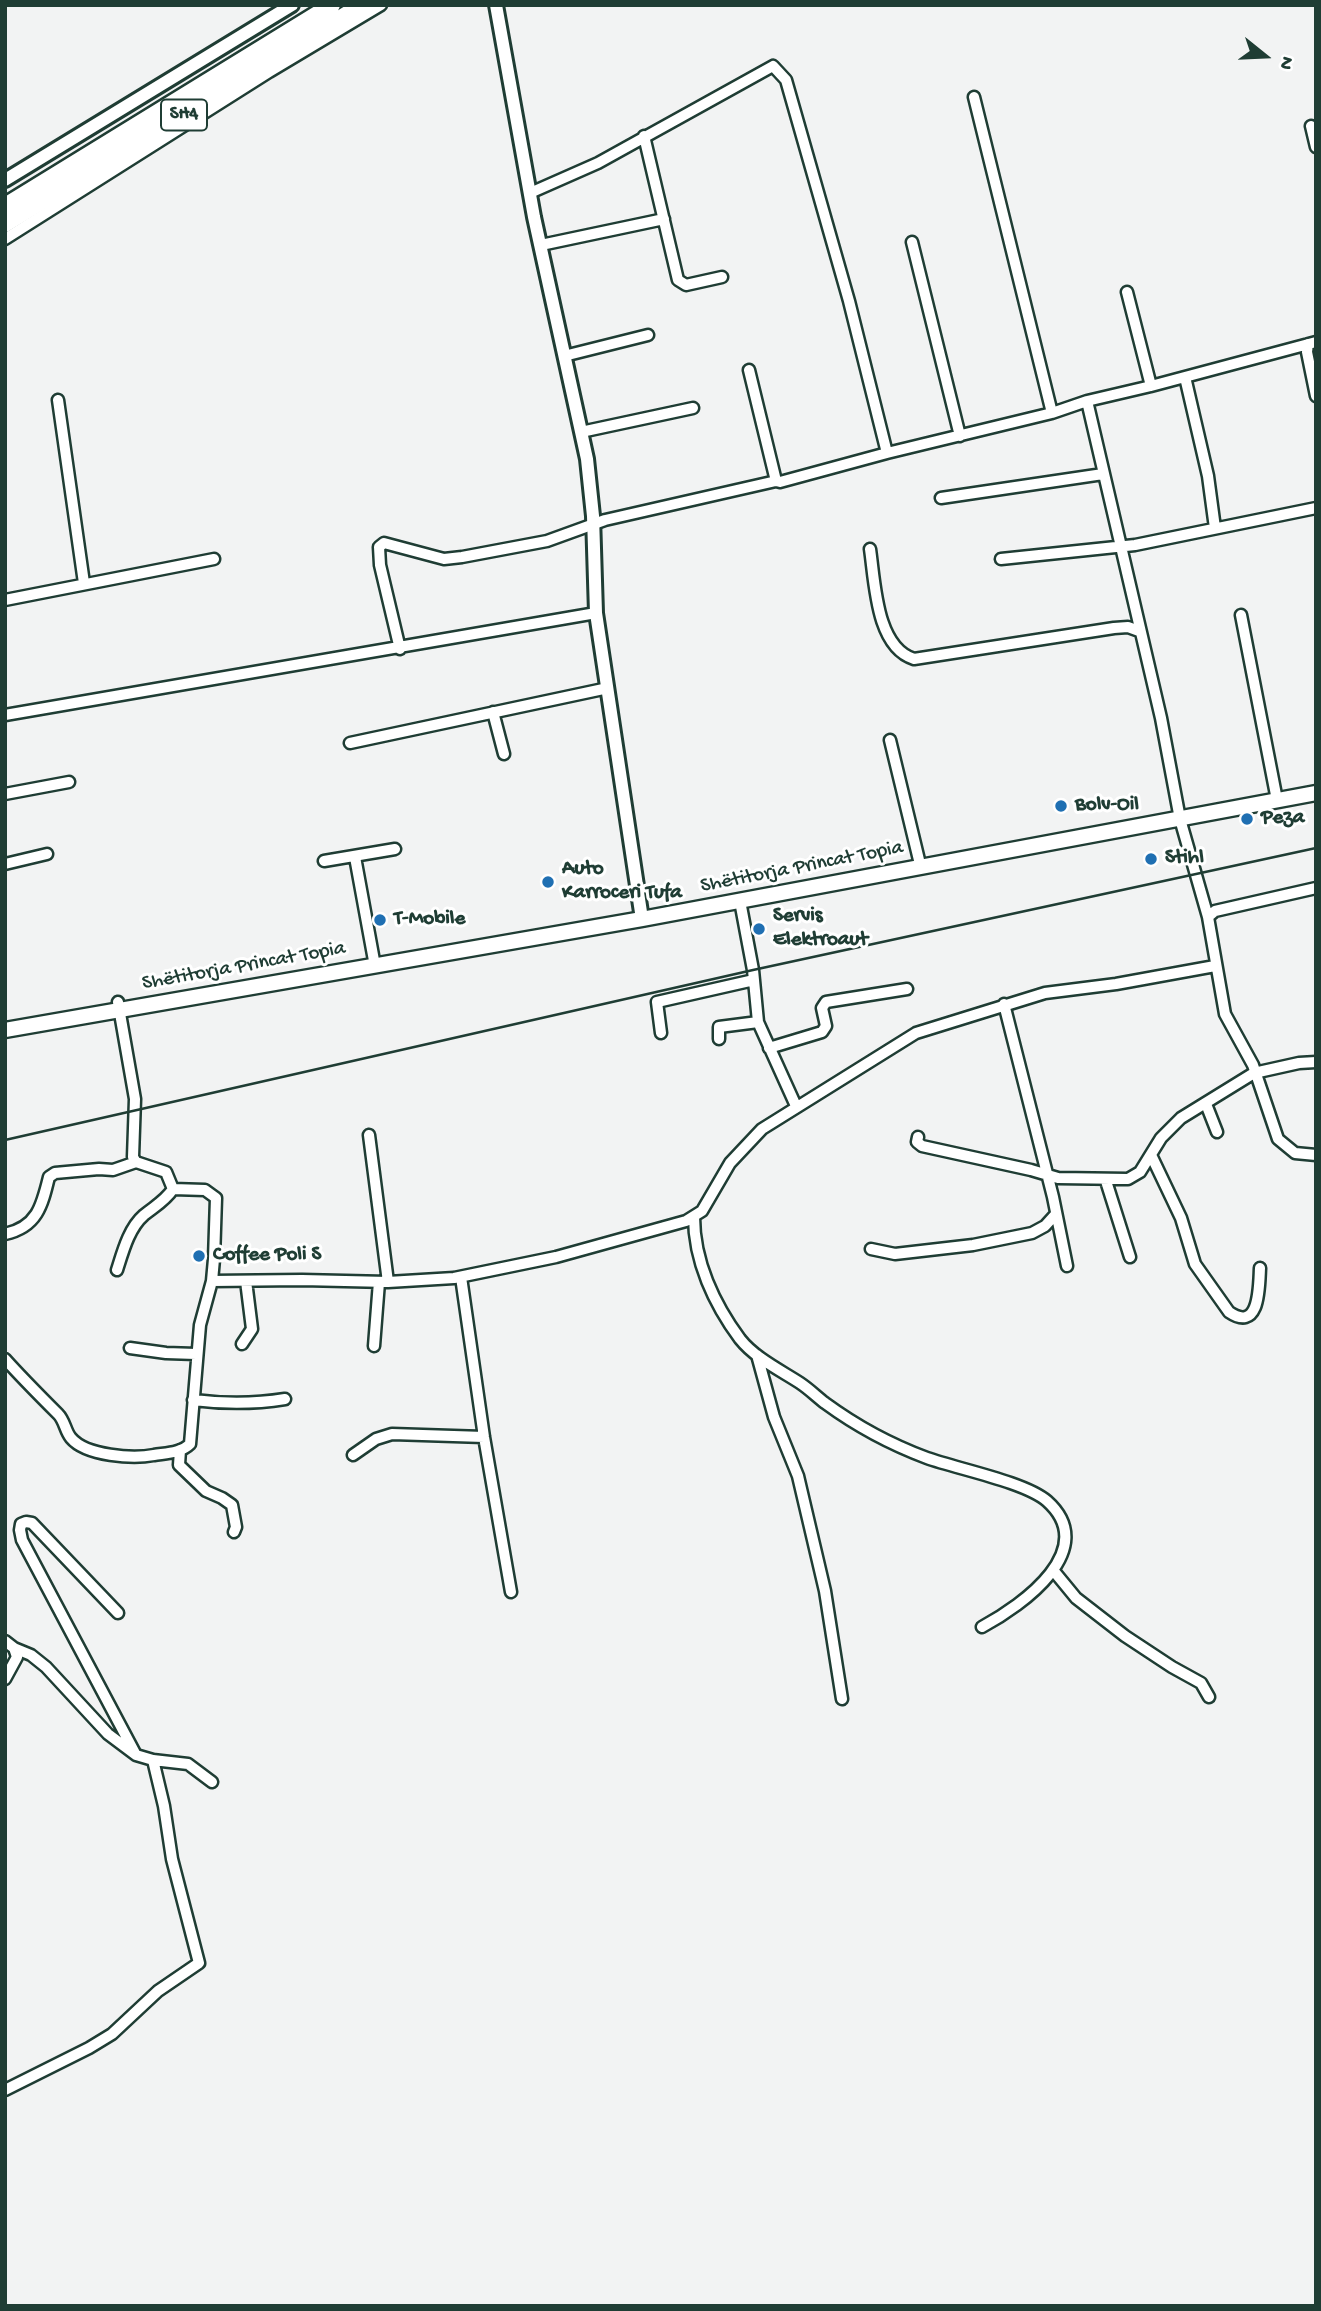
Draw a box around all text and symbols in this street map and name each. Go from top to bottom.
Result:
north arrow [1230,21,1300,91]
text: N [1273,53,1298,72]
road number: SH4 [161,99,207,130]
place label: Bolv-Oil [1075,793,1139,819]
marker: Bolv-Oil [1053,798,1069,814]
place label: Peza [1261,806,1304,832]
marker: Peza [1239,811,1255,827]
street label: Shëtitorja Princat Topia [698,836,906,900]
place label: Stihl [1165,846,1204,872]
marker: Stihl [1143,851,1159,867]
place label: Auto Karroceri Tufa [562,857,682,907]
marker: Auto Karroceri Tufa [540,874,556,890]
place label: Servis Elektroaut [773,904,868,954]
place label: T-Mobile [394,907,465,933]
marker: T-Mobile [372,912,388,928]
marker: Servis Elektroaut [751,921,767,937]
street label: Shëtitorja Princat Topia [140,937,348,997]
place label: Coffee Poli S [213,1243,321,1269]
marker: Coffee Poli S [191,1248,207,1264]

